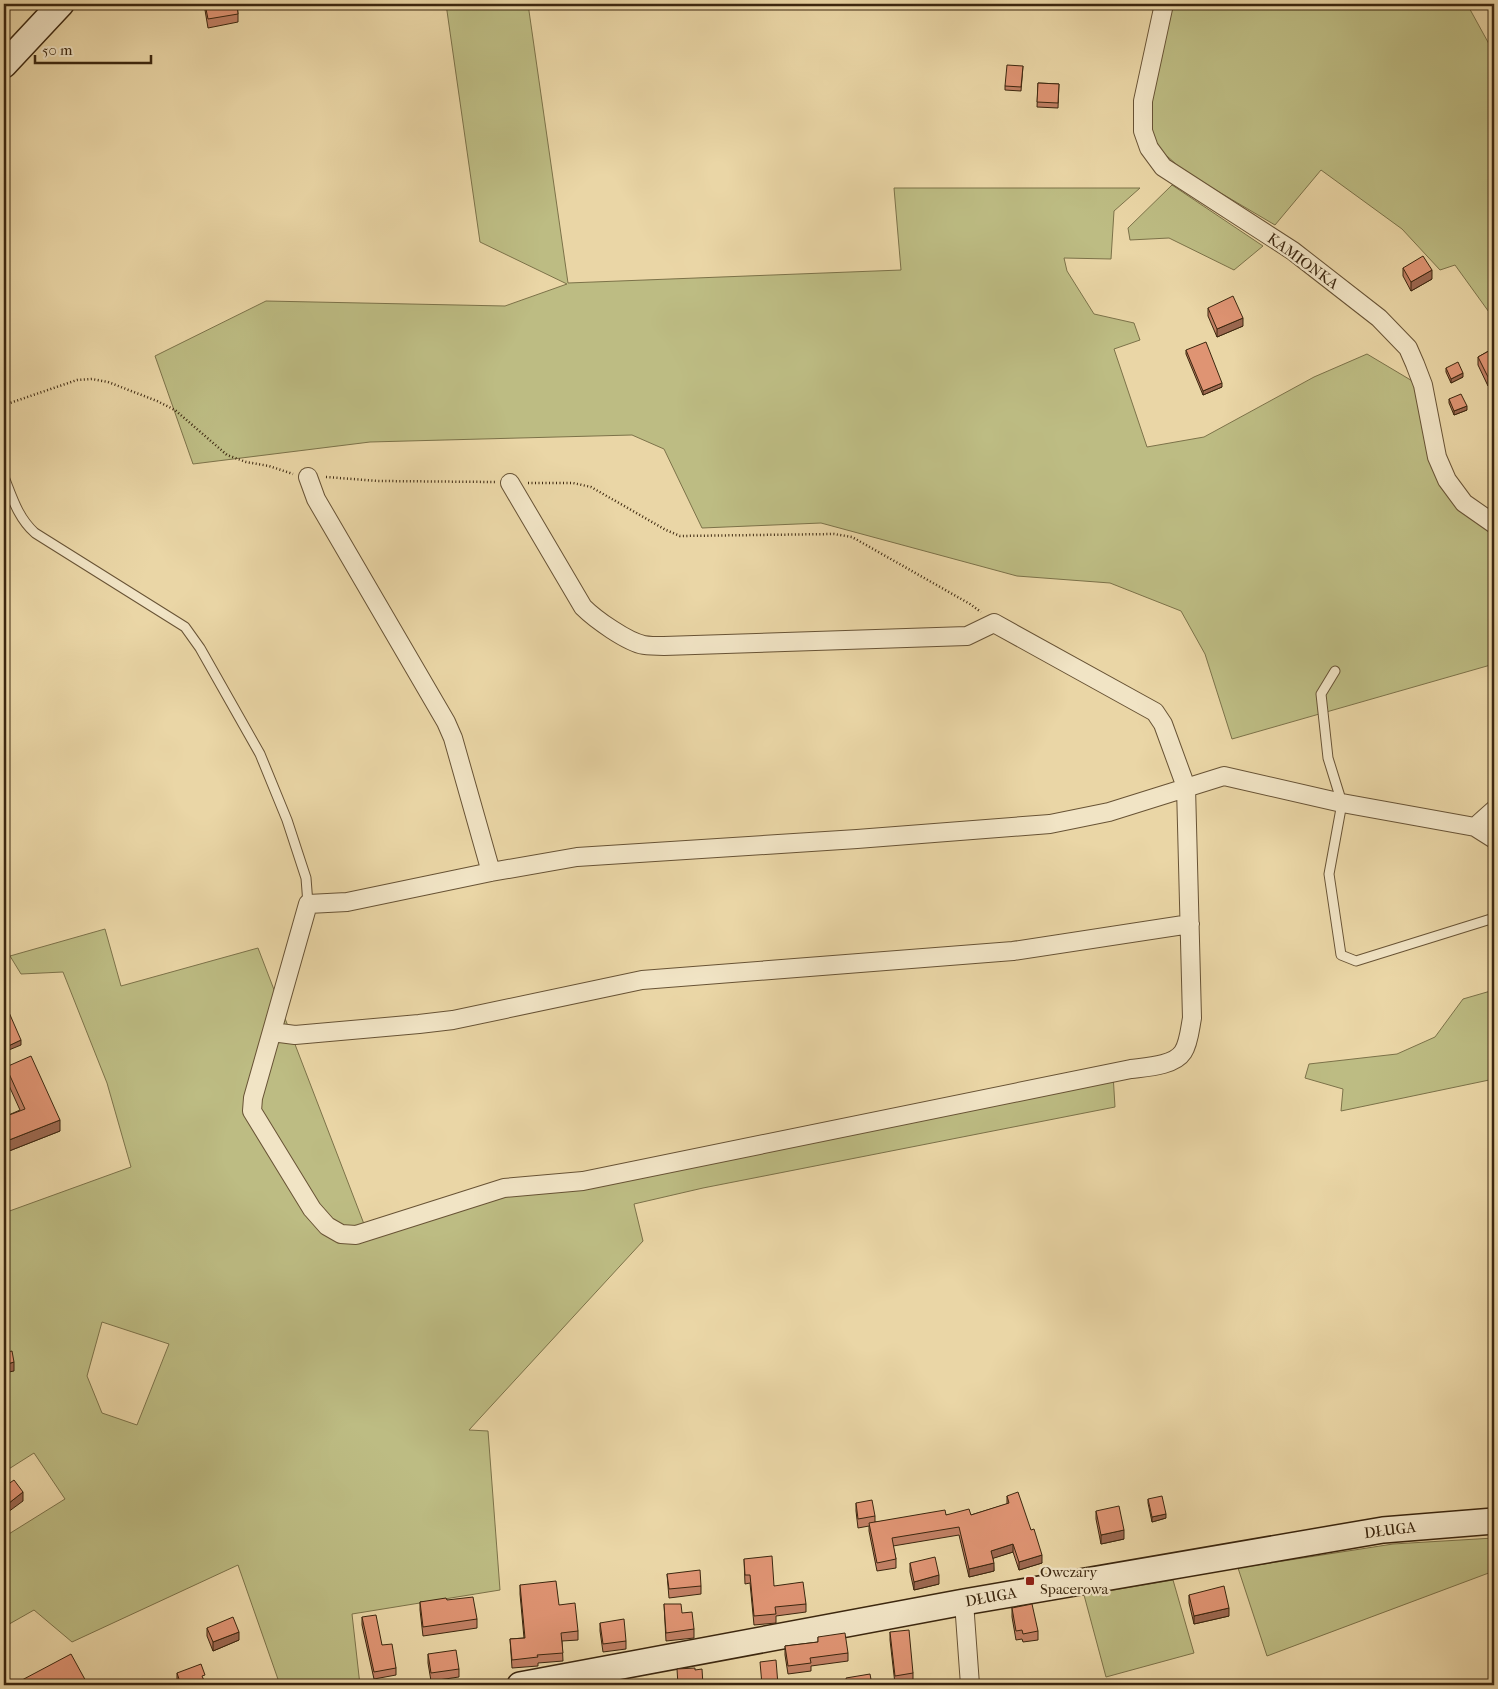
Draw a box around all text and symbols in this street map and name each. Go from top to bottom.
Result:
scale bar [35,32,151,64]
text: 50 m [42,41,73,59]
street label: KAMIONKA [1264,229,1342,293]
street label: DŁUGA [1363,1518,1417,1542]
place label: Owczary Spacerowa [1040,1563,1109,1598]
marker: Owczary Spacerowa [1024,1575,1036,1587]
street label: DŁUGA [964,1584,1018,1610]

